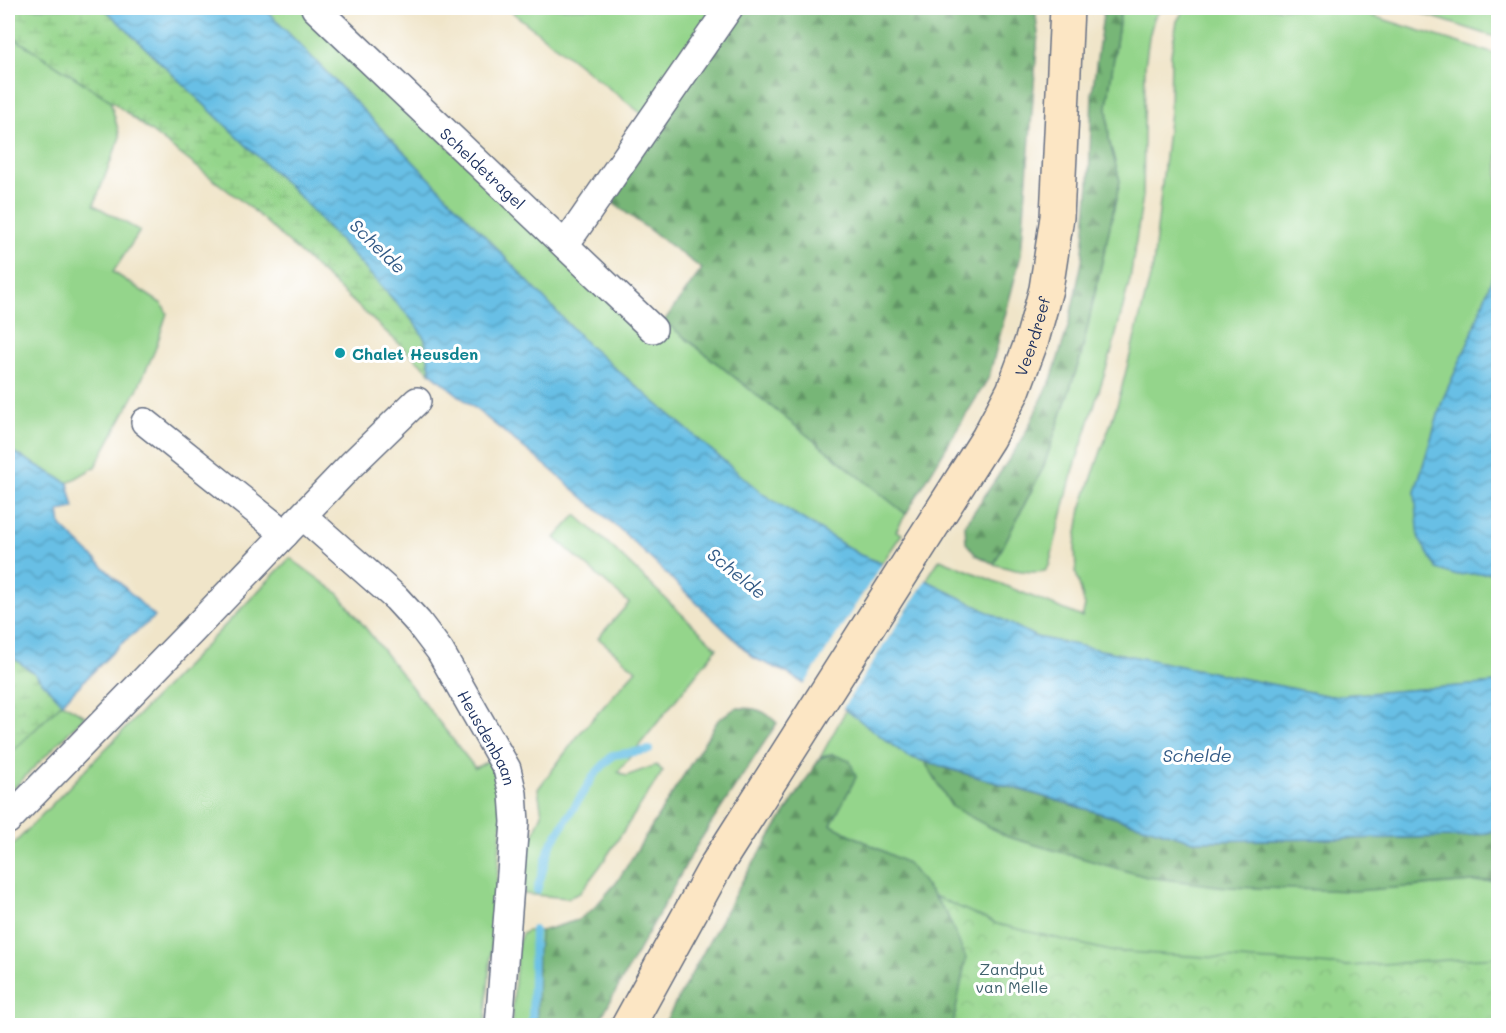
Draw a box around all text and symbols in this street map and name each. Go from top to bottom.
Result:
street label: Scheldetragel [436,122,530,213]
water label: Schelde [345,213,411,279]
street label: Veerdreef [1009,293,1054,379]
place label: Chalet Heusden [352,343,478,364]
marker: Chalet Heusden [333,346,347,360]
water label: Schelde [703,542,771,604]
street label: Heusdenbaan [454,686,521,787]
water label: Schelde [1162,743,1232,767]
park label: Zandput van Melle [975,958,1049,997]

